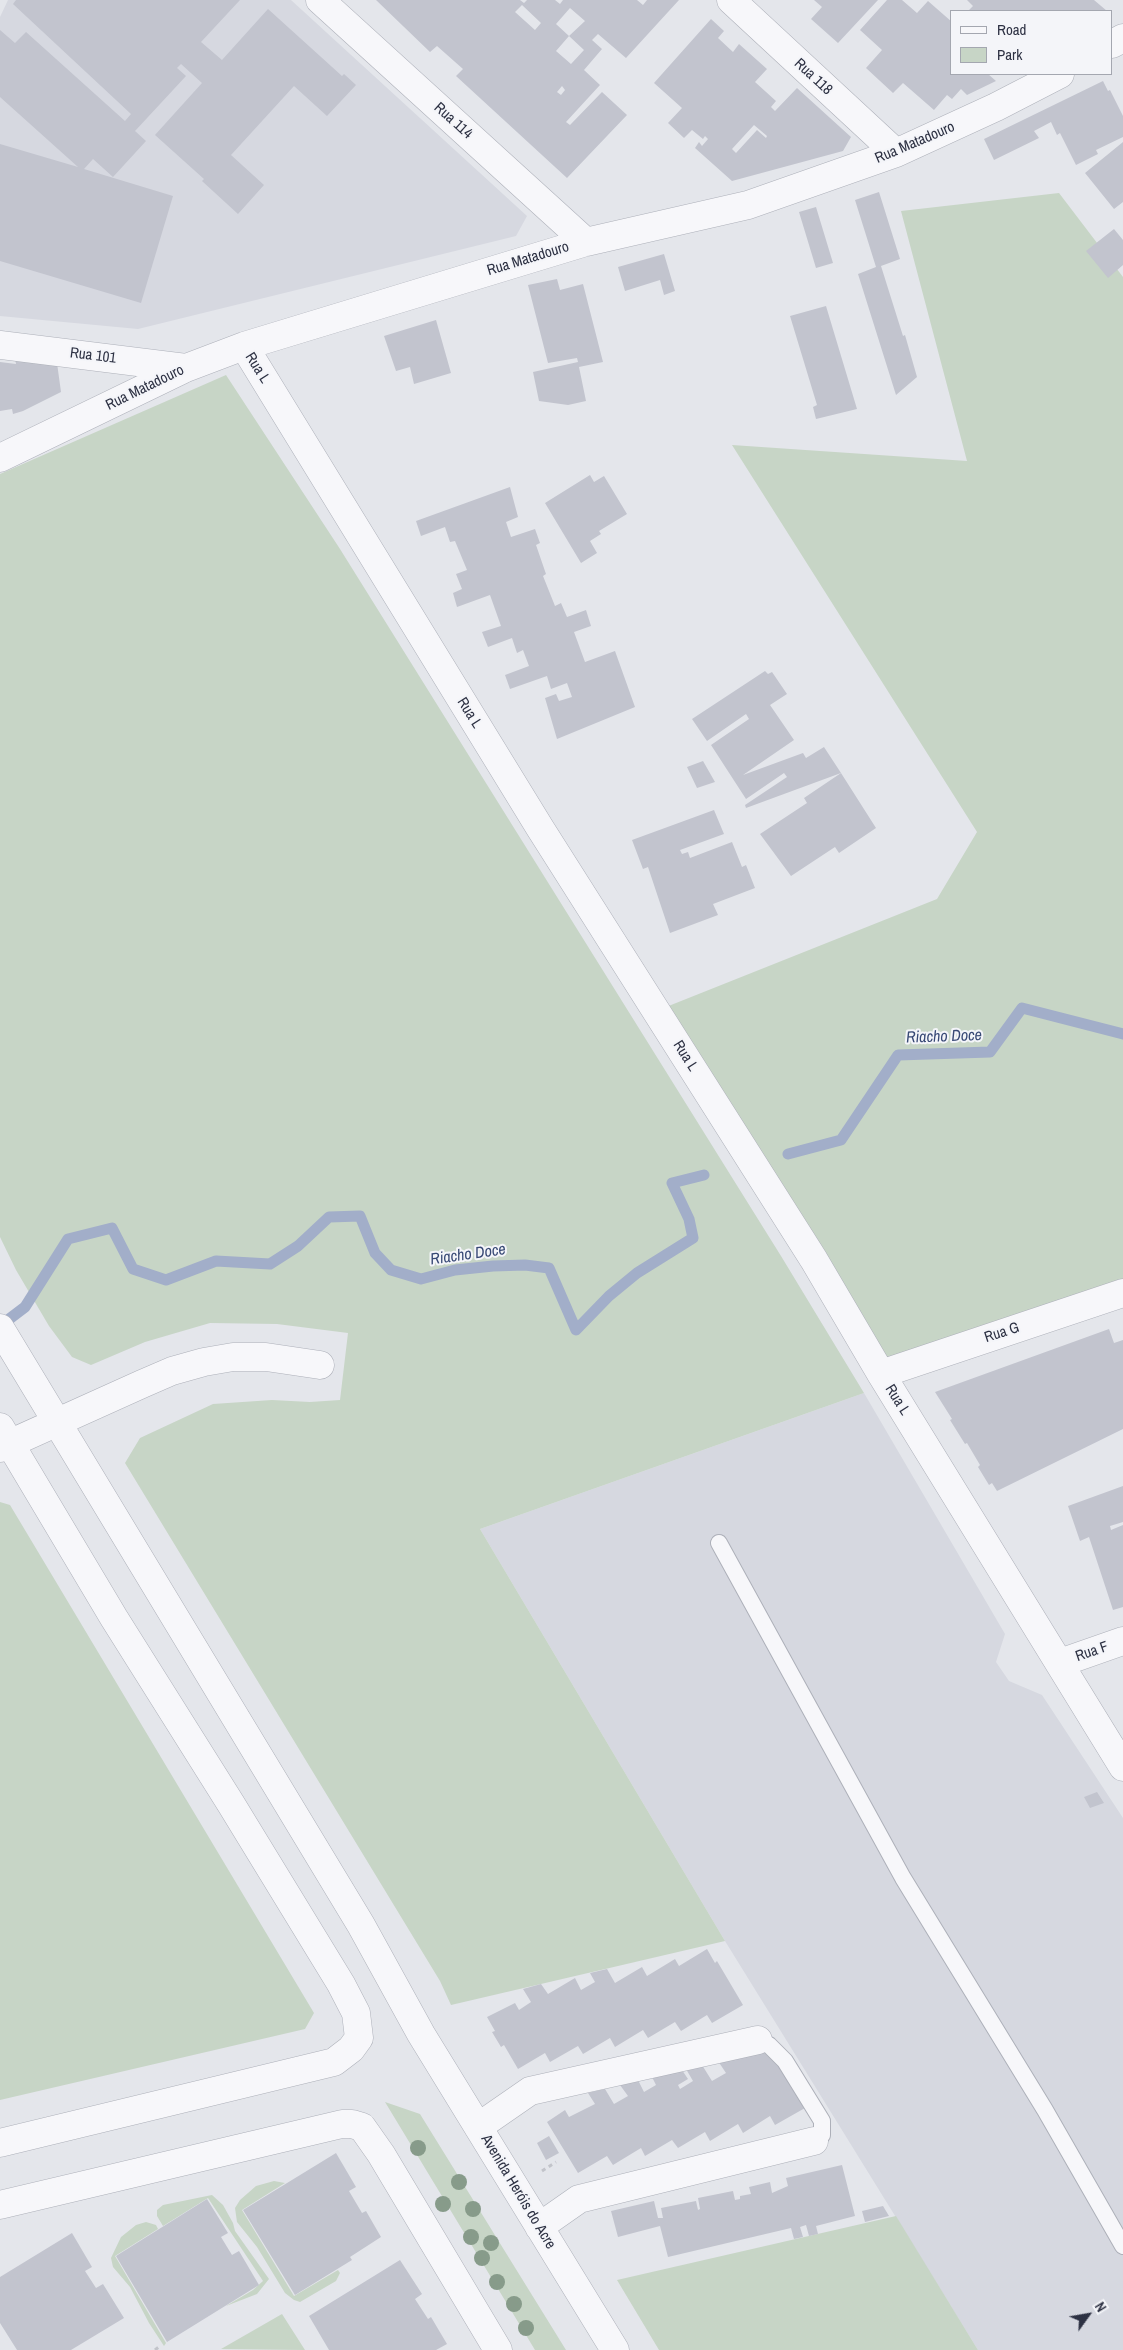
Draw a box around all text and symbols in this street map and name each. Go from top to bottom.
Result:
legend [950,10,1113,75]
text: Road [997,19,1026,40]
text: Park [997,44,1022,65]
street label: Rua 118 [790,55,836,99]
street label: Rua 114 [430,99,476,143]
street label: Rua Matadouro [872,118,958,168]
street label: Rua Matadouro [485,238,571,280]
street label: Rua 101 [69,344,117,368]
street label: Rua L [241,349,273,387]
street label: Rua Matadouro [103,361,187,415]
street label: Rua L [453,694,485,732]
water label: Riacho Doce [906,1026,982,1048]
street label: Rua L [669,1037,701,1075]
water label: Riacho Doce [429,1240,507,1270]
street label: Rua G [982,1319,1022,1347]
street label: Rua L [881,1381,913,1419]
street label: Rua F [1073,1638,1111,1666]
street label: Avenida Heróis do Acre [477,2131,559,2253]
north arrow [1063,2290,1113,2340]
text: N [1091,2299,1111,2315]

